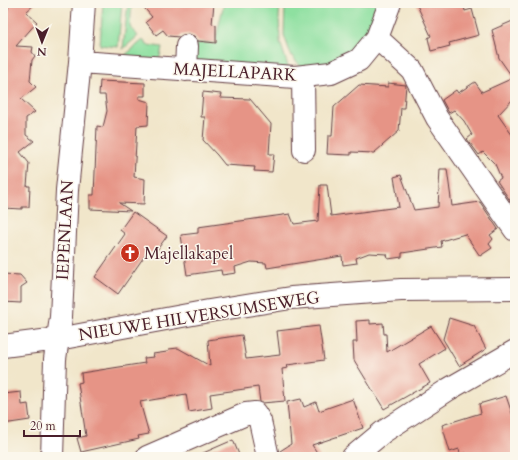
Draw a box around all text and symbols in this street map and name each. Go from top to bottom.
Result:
north arrow [22,22,62,62]
text: N [36,44,47,59]
street label: MAJELLAPARK [173,57,298,87]
street label: IEPENLAAN [51,179,79,281]
church icon: Majellakapel [119,242,141,264]
place label: Majellakapel [144,242,234,265]
street label: NIEUWE HILVERSUMSEWEG [77,285,322,346]
scale bar [24,412,80,438]
text: 20 m [30,418,57,434]

